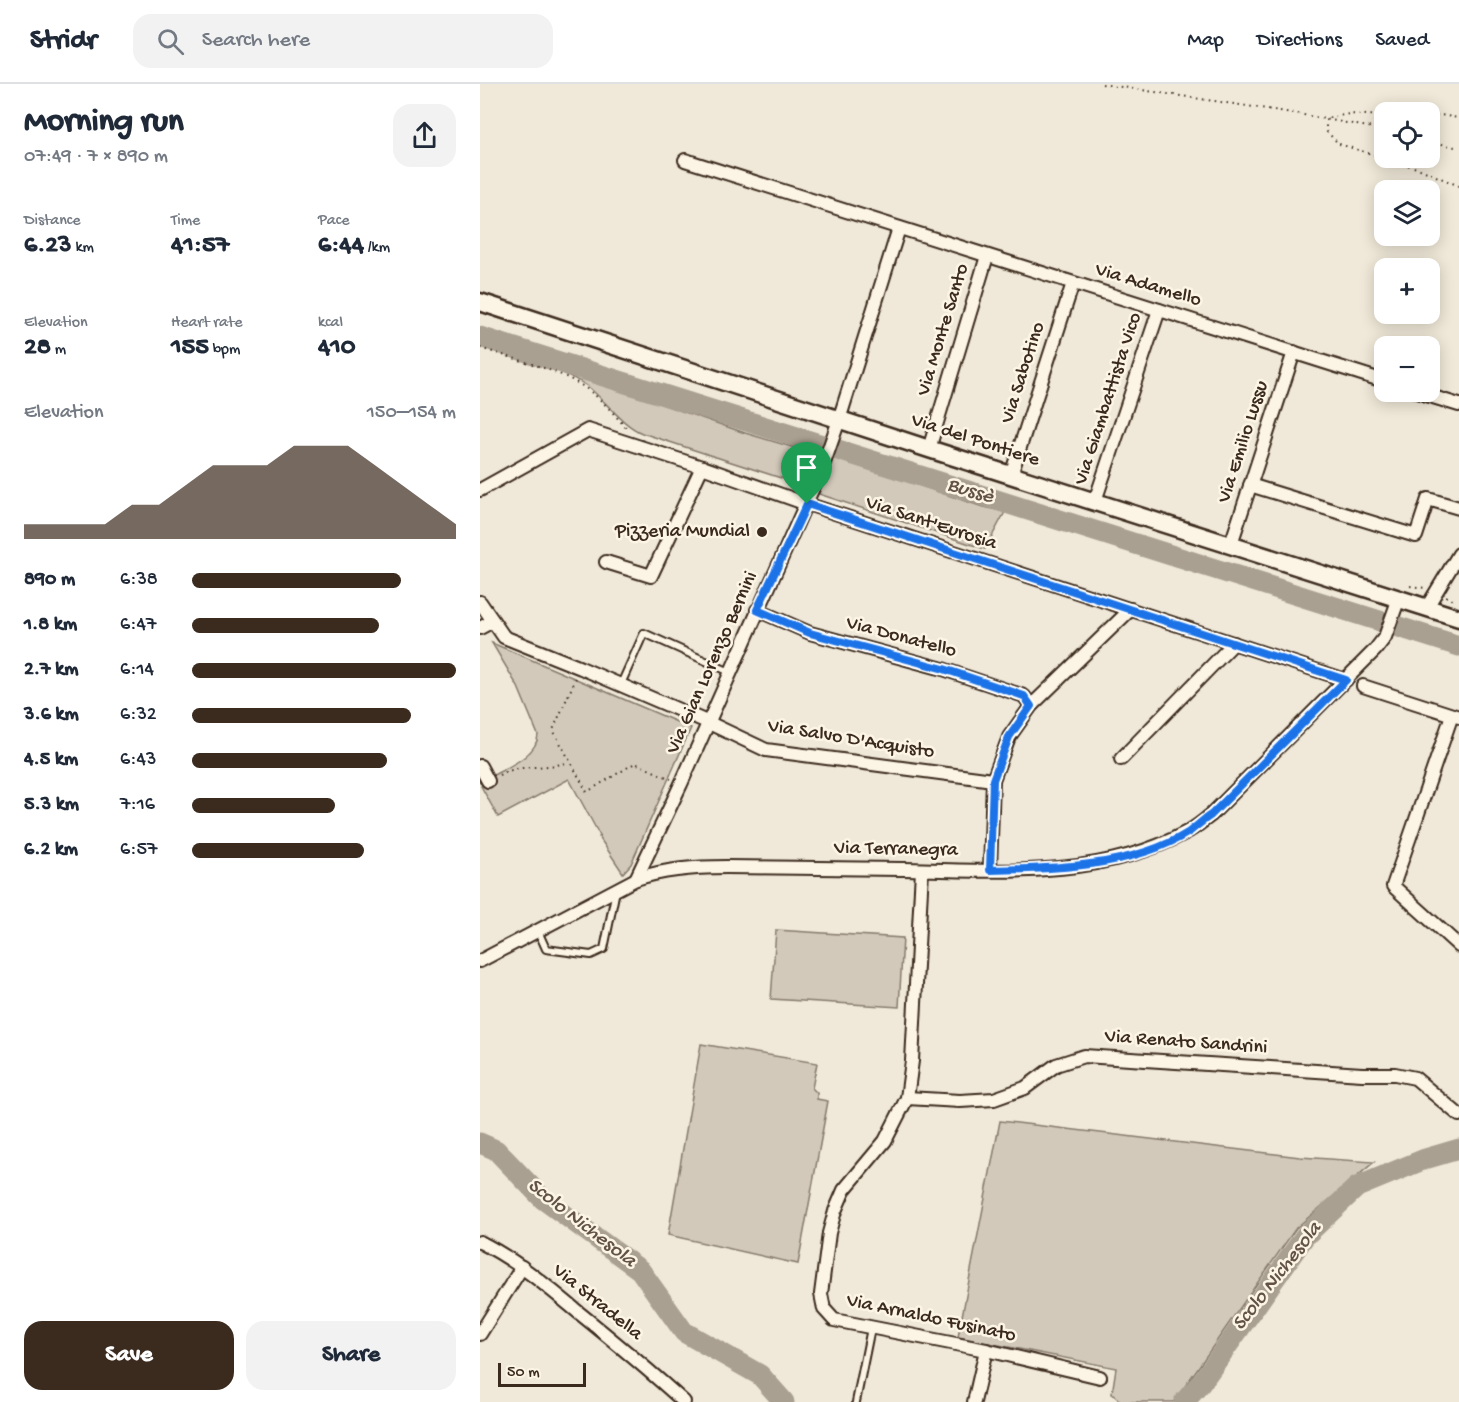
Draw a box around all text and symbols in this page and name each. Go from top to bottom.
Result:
search box [133,14,553,68]
text: Stridr [30,25,97,58]
icon: search [154,25,187,58]
text: Search here [202,28,310,54]
text: Map [1187,29,1224,54]
text: Directions [1257,29,1342,54]
text: Saved [1375,29,1429,54]
map controls [1374,102,1440,402]
button: locate [1374,102,1440,168]
text: Morning run [24,104,184,142]
button: share [393,104,456,167]
text: 07:49 · 7 × 890 m [24,146,168,169]
button: layers [1374,180,1440,246]
text: Distance [24,212,81,231]
text: Time [171,212,200,231]
text: Pace [318,212,349,231]
text: 6.23 [24,231,72,262]
text: 41:57 [171,231,229,262]
text: 6:44 [318,231,364,262]
text: km [72,239,94,258]
text: /km [364,239,390,258]
button: + [1374,258,1440,324]
street label: Via Adamello [1091,259,1204,313]
street label: Via Monte Santo [913,261,975,400]
street label: Via Giambattista Vico [1070,310,1148,489]
text: Elevation [24,314,88,333]
text: Heart rate [171,314,243,333]
text: kcal [318,314,343,333]
street label: Via Sabotino [997,320,1051,427]
text: 28 [24,333,51,364]
text: 155 [171,333,209,364]
text: 410 [318,333,356,364]
button: − [1374,336,1440,402]
text: m [51,341,66,360]
text: bpm [209,341,240,360]
street label: Via Emilio Lussu [1213,377,1275,507]
text: Elevation [24,402,104,425]
text: 150–154 m [367,402,456,425]
street label: Via del Pontiere [907,409,1043,473]
pin [781,442,832,504]
icon: arrive [790,451,823,484]
water label: Bussè [944,473,997,511]
street label: Via Sant'Eurosia [862,492,1000,556]
place label: Pizzeria Mundial [614,521,750,544]
marker: Pizzeria Mundial [755,525,769,539]
street label: Via Gian Lorenzo Bernini [662,568,764,759]
text: 890 m [24,569,75,592]
text: 6:38 [120,569,158,592]
street label: Via Donatello [842,612,959,664]
text: 1.8 km [24,614,77,637]
text: 6:47 [120,614,156,637]
text: 2.7 km [24,659,78,682]
text: 6:14 [120,659,154,682]
text: 3.6 km [24,704,79,727]
text: 6:32 [120,704,157,727]
street label: Via Salvo D'Acquisto [765,715,936,765]
text: 4.5 km [24,749,78,772]
text: 6:43 [120,749,156,772]
text: 5.3 km [24,794,79,817]
text: 7:16 [120,794,155,817]
street label: Via Terranegra [833,837,959,863]
text: 6.2 km [24,839,78,862]
text: 6:57 [120,839,157,862]
street label: Via Renato Sandrini [1103,1026,1268,1060]
water label: Scolo Nichesola [522,1174,641,1275]
water label: Scolo Nichesola [1228,1217,1329,1336]
street label: Via Stradella [547,1259,647,1347]
street label: Via Arnaldo Fusinato [843,1290,1018,1348]
button: Save [24,1321,234,1390]
button: Share [246,1321,456,1390]
scale bar [498,1360,586,1388]
text: 50 m [507,1364,540,1383]

